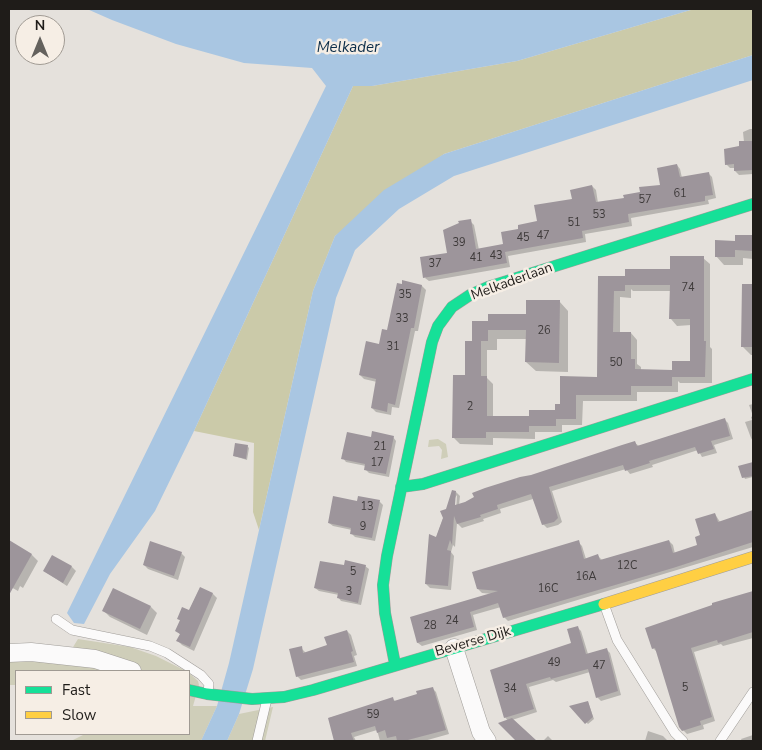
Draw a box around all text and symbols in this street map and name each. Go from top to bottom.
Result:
north arrow [15,15,65,65]
text: N [35,16,45,35]
water label: Melkader [317,39,379,57]
house number: 61 [673,187,687,201]
house number: 57 [638,193,652,207]
house number: 53 [592,208,606,222]
house number: 51 [567,216,581,230]
house number: 47 [536,229,550,243]
house number: 45 [516,231,530,245]
house number: 39 [452,236,466,250]
house number: 43 [489,249,503,263]
house number: 41 [469,251,483,265]
house number: 37 [428,257,442,271]
street label: Melkaderlaan [469,259,555,305]
house number: 74 [681,281,695,295]
house number: 35 [398,288,412,302]
house number: 33 [395,312,409,326]
house number: 26 [537,324,551,338]
house number: 31 [386,340,400,354]
house number: 50 [609,356,623,370]
house number: 2 [467,400,473,414]
house number: 21 [373,440,387,454]
house number: 17 [370,456,384,470]
house number: 13 [360,500,374,514]
house number: 9 [360,520,366,534]
house number: 12C [617,559,637,573]
house number: 5 [350,565,356,579]
house number: 16A [575,570,597,584]
house number: 16C [538,582,558,596]
house number: 3 [346,585,352,599]
house number: 24 [445,614,459,628]
house number: 28 [423,619,437,633]
street label: Beverse Dijk [433,623,513,661]
house number: 49 [547,656,561,670]
house number: 47 [592,659,606,673]
legend [15,670,190,735]
text: Fast [62,680,90,700]
house number: 5 [682,681,688,695]
house number: 34 [503,682,517,696]
text: Slow [62,705,96,725]
house number: 59 [366,708,380,722]

